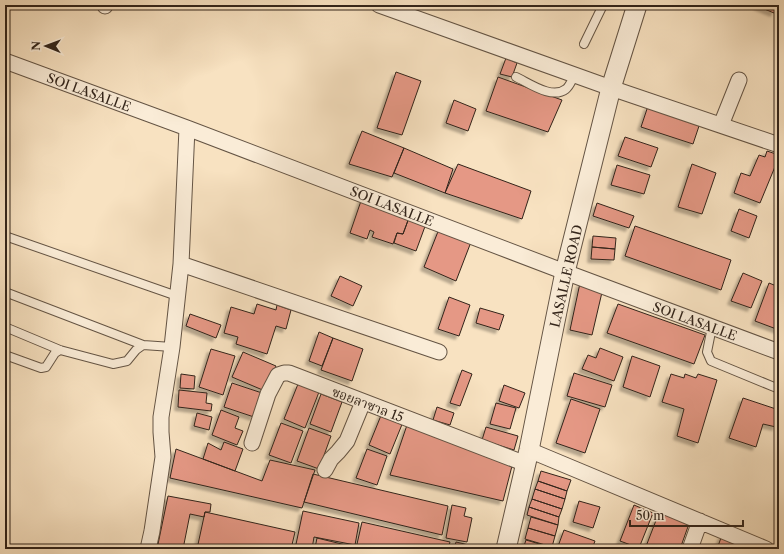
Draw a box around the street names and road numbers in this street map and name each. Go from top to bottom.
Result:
street label: SOI LASALLE [45,69,133,115]
street label: SOI LASALLE [348,183,436,229]
street label: LASALLE ROAD [546,223,586,329]
street label: SOI LASALLE [651,298,739,344]
street label: ซอยลาซาล 15 [330,383,406,425]

